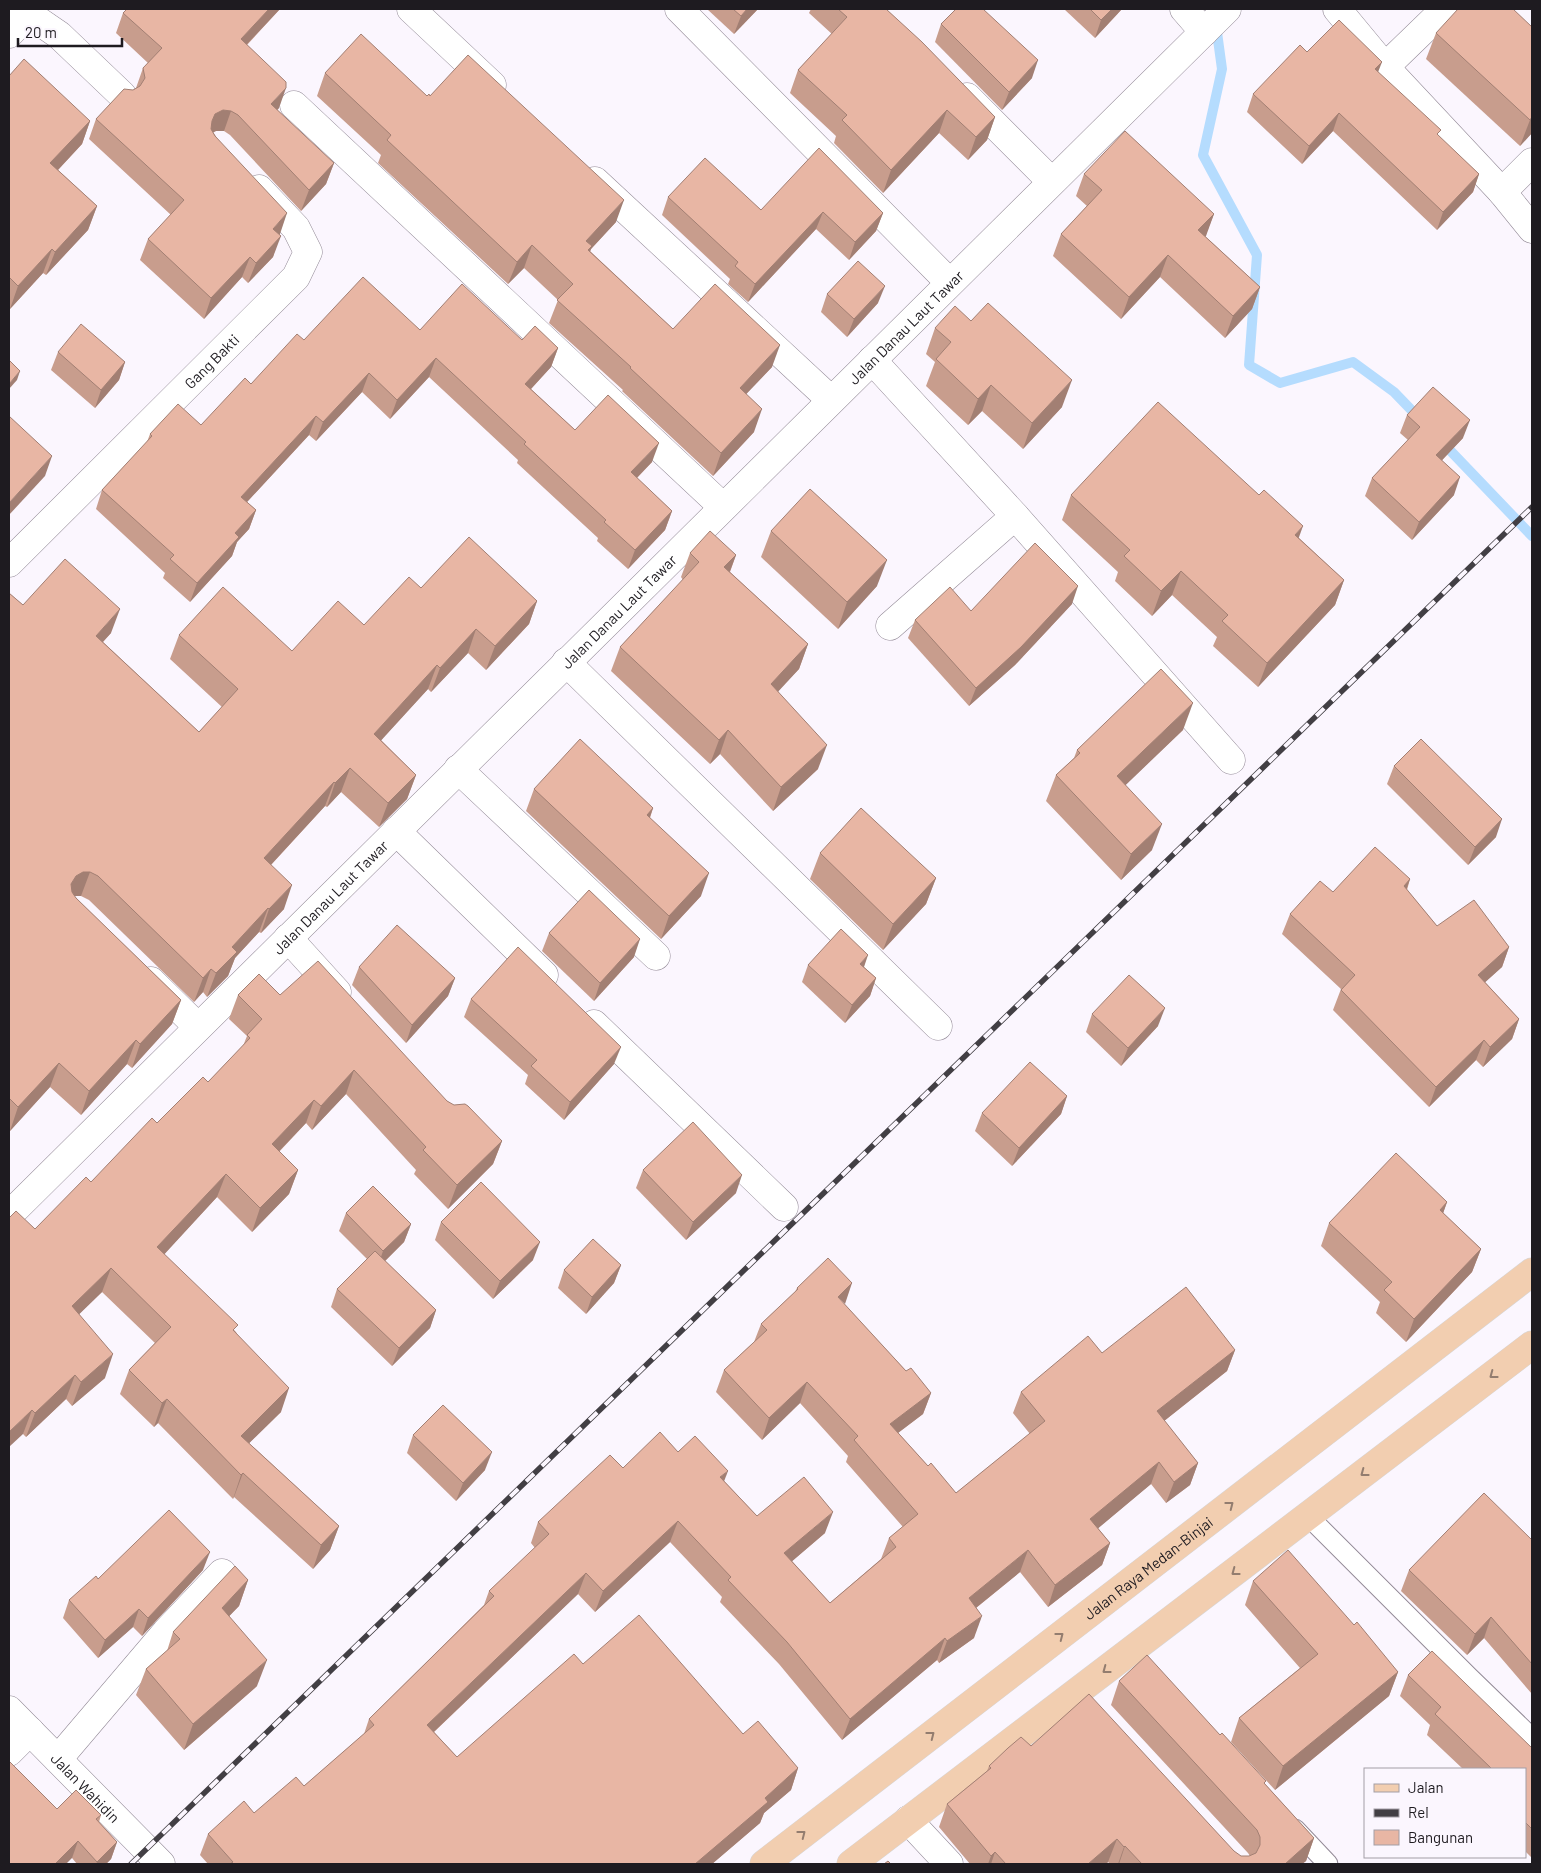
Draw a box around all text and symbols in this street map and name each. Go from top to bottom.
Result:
scale bar [18,15,121,47]
text: 20 m [25,23,57,41]
street label: Jalan Danau Laut Tawar [844,266,967,388]
street label: Gang Bakti [181,330,243,392]
street label: Jalan Danau Laut Tawar [557,550,680,672]
street label: Jalan Danau Laut Tawar [269,836,392,958]
one-way arrow [1490,1369,1499,1378]
one-way arrow [1361,1468,1370,1476]
one-way arrow [1224,1502,1233,1510]
street label: Jalan Raya Medan-Binjai [1080,1513,1216,1623]
one-way arrow [1231,1566,1241,1575]
one-way arrow [1054,1633,1064,1642]
one-way arrow [1103,1665,1112,1673]
one-way arrow [925,1733,934,1741]
street label: Jalan Wahidin [47,1749,124,1826]
legend [1364,1768,1526,1858]
text: Jalan [1408,1778,1444,1796]
text: Rel [1408,1803,1429,1821]
text: Bangunan [1408,1828,1473,1846]
one-way arrow [796,1832,805,1840]

